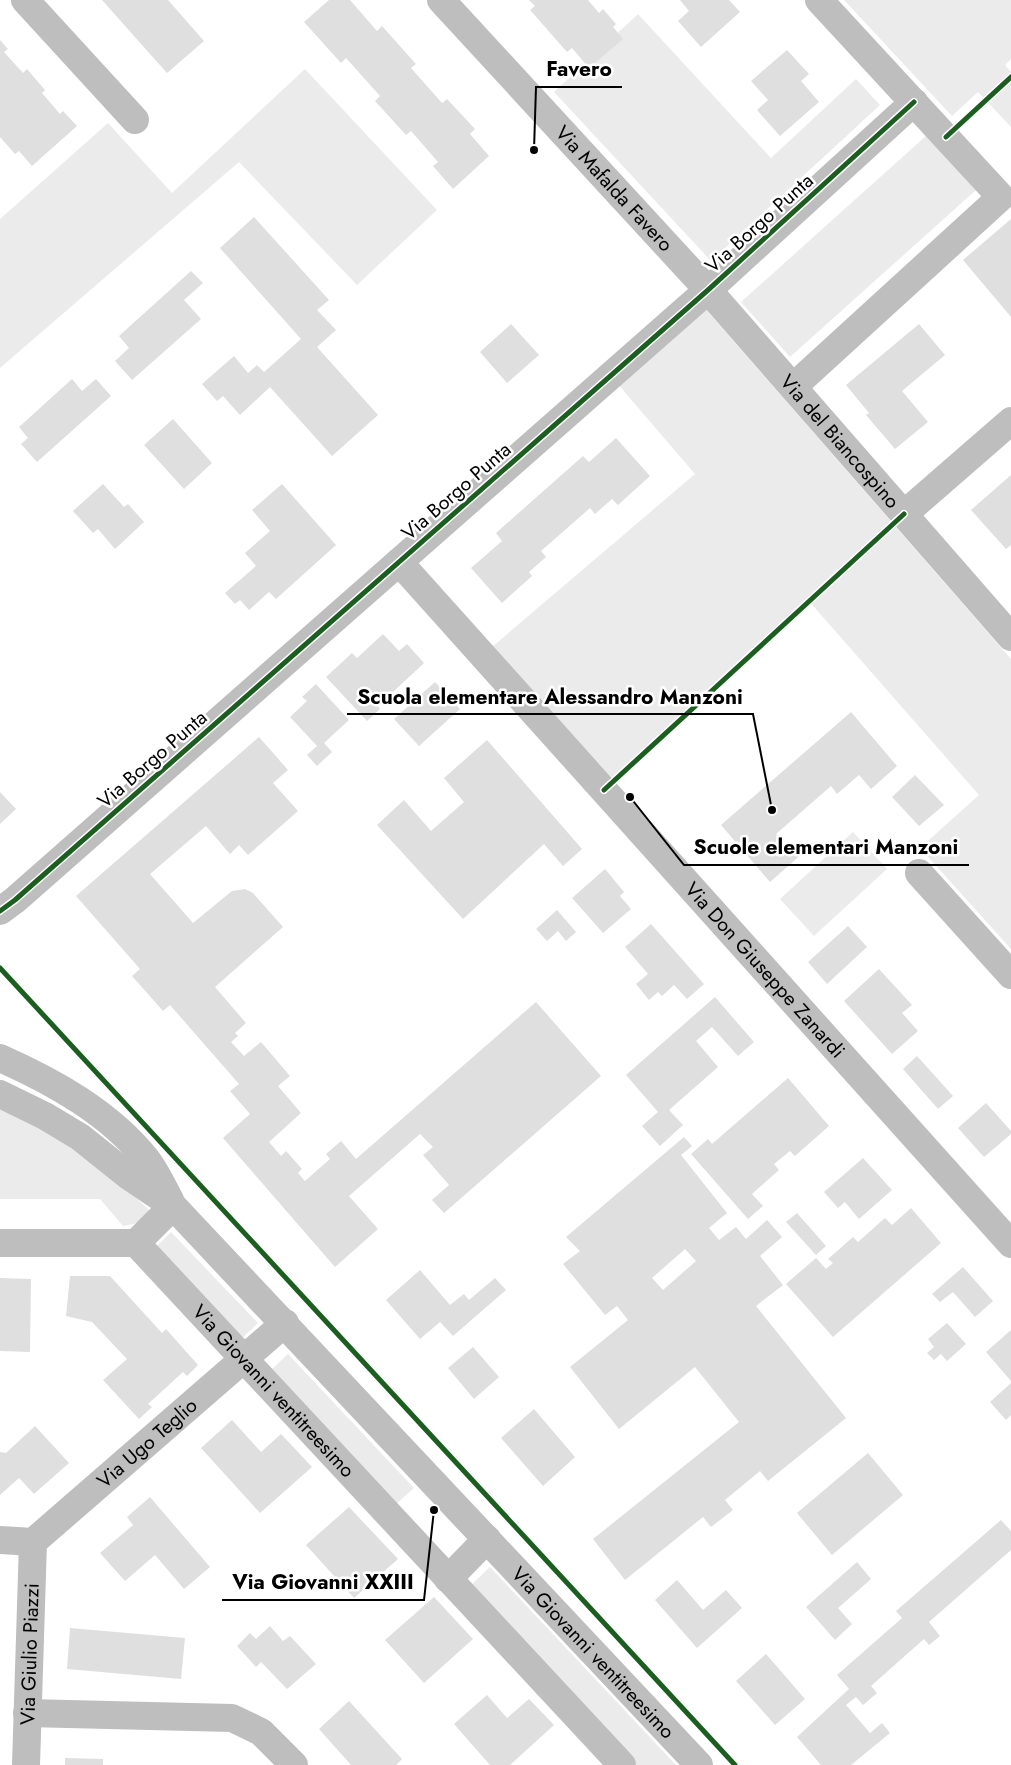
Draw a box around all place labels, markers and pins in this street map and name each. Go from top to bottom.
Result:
callout: Favero [536,51,622,87]
callout: Scuola elementare Alessandro Manzoni [347,678,753,714]
callout: Scuole elementari Manzoni [684,829,969,865]
callout: Via Giovanni XXIII [222,1564,424,1600]

